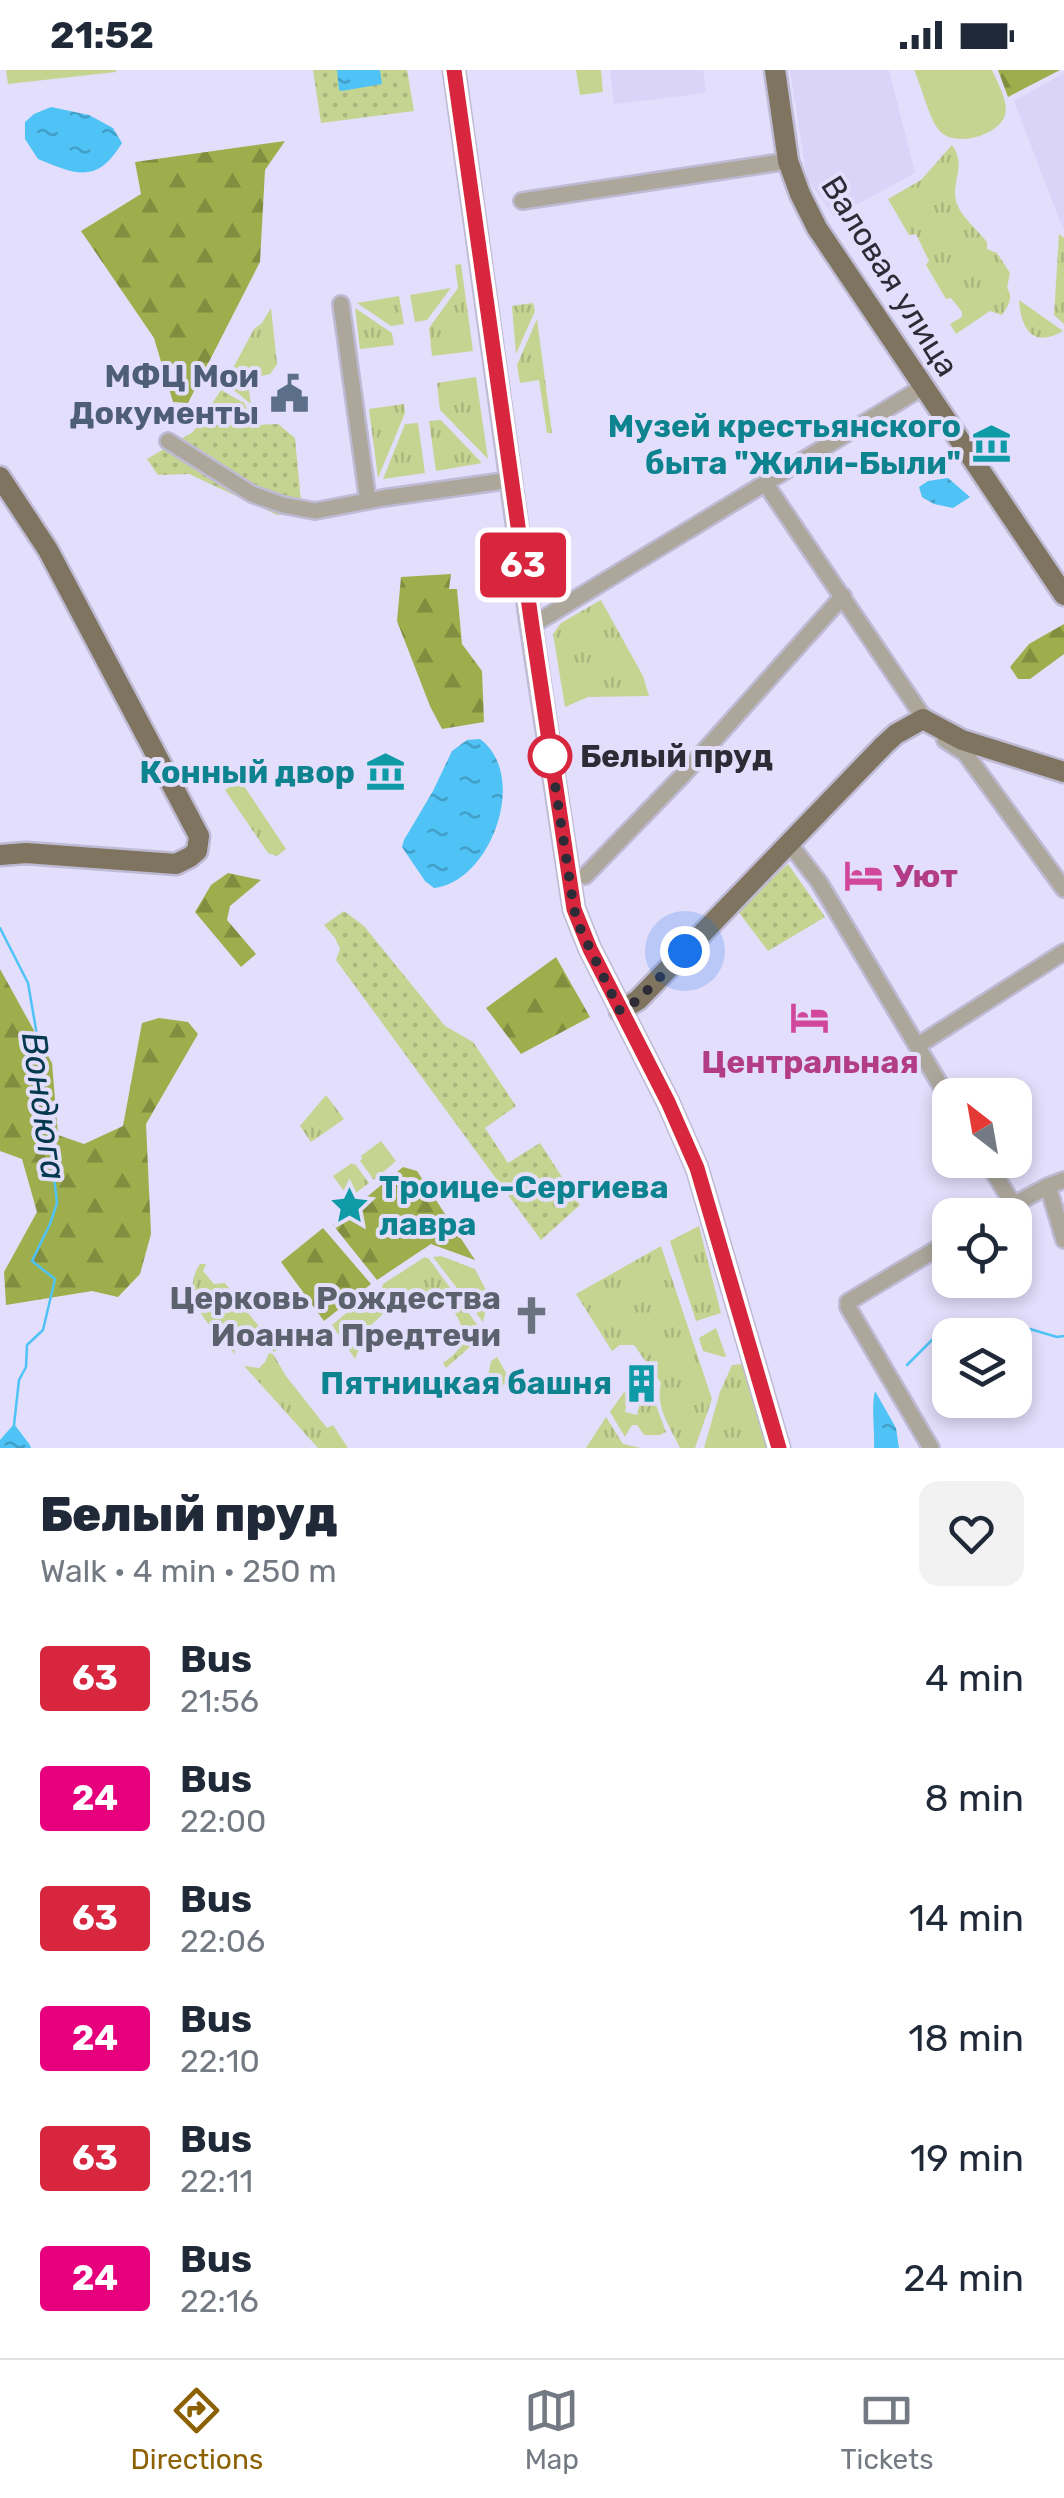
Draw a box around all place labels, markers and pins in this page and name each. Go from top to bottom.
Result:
place label: МФЦ Мои Документы [70,357,259,432]
public building icon: МФЦ Мои Документы [268,373,310,415]
place label: Музей крестьянского быта "Жили-Были" [608,407,961,482]
museum icon: Музей крестьянского быта "Жили-Были" [970,423,1012,465]
marker: Белый пруд [529,735,571,777]
place label: Белый пруд [580,737,773,775]
museum icon: Конный двор [364,751,406,793]
place label: Конный двор [139,753,355,791]
hotel icon: Уют [842,855,884,897]
place label: Уют [893,857,958,895]
hotel icon: Центральная [789,996,831,1038]
place label: Центральная [701,1043,919,1081]
place label: Троице-Сергиева лавра [379,1168,669,1243]
place icon: Троице-Сергиева лавра [328,1184,370,1226]
place label: Церковь Рождества Иоанна Предтечи [169,1279,501,1354]
church icon: Церковь Рождества Иоанна Предтечи [510,1295,552,1337]
building icon: Пятницкая башня [621,1362,663,1404]
place label: Пятницкая башня [320,1364,612,1402]

